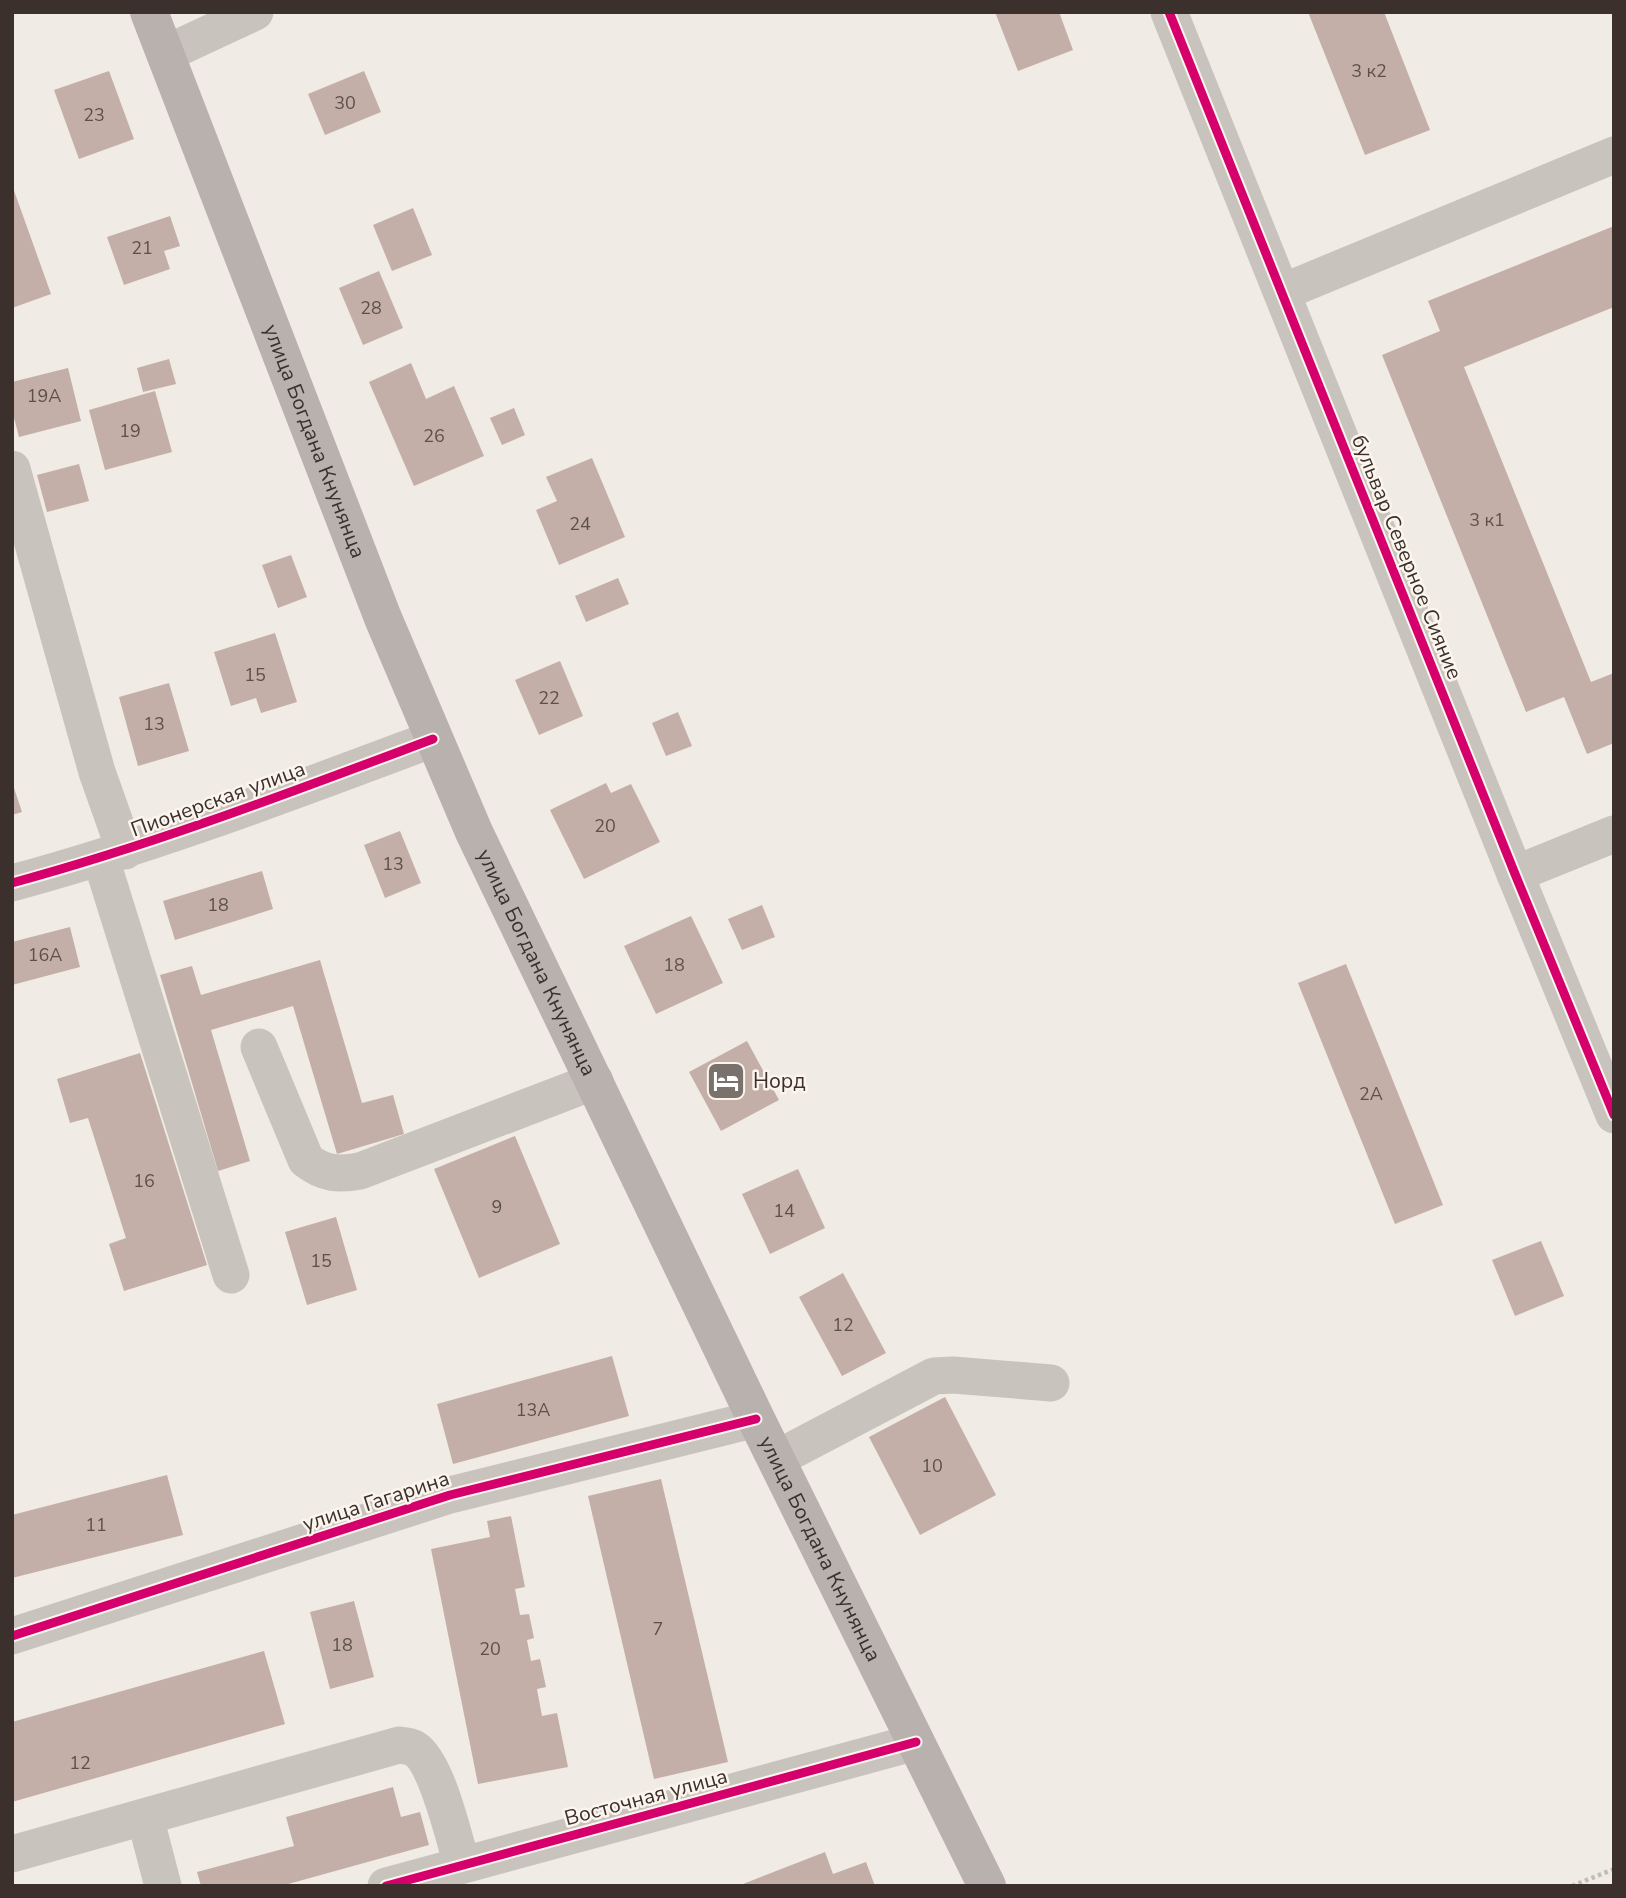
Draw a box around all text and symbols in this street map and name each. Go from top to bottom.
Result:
house number: 3 к2 [1351,59,1387,83]
house number: 30 [334,91,356,115]
house number: 23 [83,103,105,127]
house number: 21 [131,236,153,260]
house number: 28 [360,296,382,320]
street label: улица Богдана Кнунянца [257,320,373,562]
house number: 19А [27,384,61,408]
house number: 19 [119,419,141,443]
house number: 26 [423,424,445,448]
street label: бульвар Северное Сияние [1345,431,1469,683]
house number: 3 к1 [1469,508,1505,532]
house number: 24 [569,512,591,536]
house number: 15 [244,663,266,687]
house number: 22 [538,686,560,710]
house number: 13 [143,712,165,736]
street label: Пионерская улица [127,754,309,844]
house number: 20 [594,814,616,838]
street label: улица Богдана Кнунянца [470,845,603,1081]
house number: 13 [382,852,404,876]
house number: 18 [207,893,229,917]
house number: 16А [28,943,62,967]
house number: 18 [663,953,685,977]
hotel icon: Норд [705,1060,747,1102]
place label: Норд [753,1067,806,1095]
house number: 2А [1359,1082,1383,1106]
house number: 16 [133,1169,155,1193]
house number: 9 [492,1195,502,1219]
house number: 14 [773,1199,795,1223]
house number: 15 [310,1249,332,1273]
house number: 12 [832,1313,854,1337]
house number: 13А [516,1398,550,1422]
street label: улица Богдана Кнунянца [753,1431,888,1666]
house number: 10 [921,1454,943,1478]
street label: улица Гагарина [299,1464,453,1538]
house number: 11 [85,1513,107,1537]
house number: 7 [653,1617,663,1641]
house number: 18 [331,1633,353,1657]
house number: 20 [479,1637,501,1661]
house number: 12 [69,1751,91,1775]
street label: Восточная улица [561,1762,731,1832]

